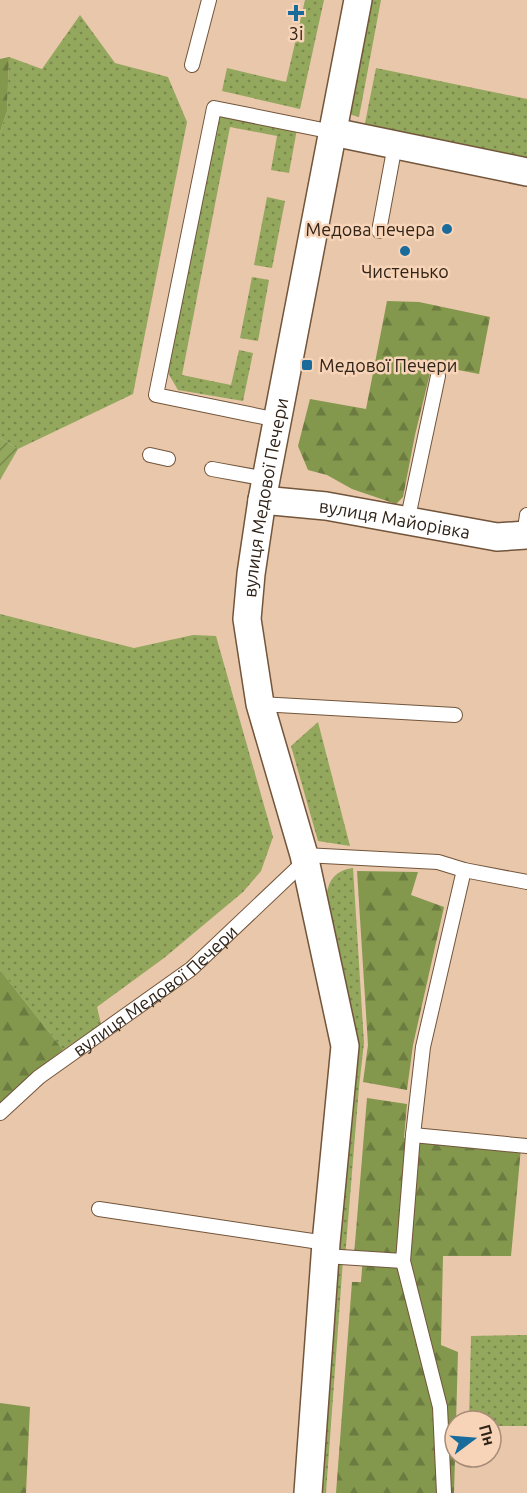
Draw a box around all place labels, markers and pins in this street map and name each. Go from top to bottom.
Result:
marker: 3і [289,6,303,20]
place label: 3і [289,23,303,43]
place label: Медова печера [306,219,435,239]
marker: Медова печера [440,222,454,236]
marker: Чистенько [398,244,412,258]
place label: Чистенько [361,261,449,281]
place label: Медової Печери [319,355,458,375]
marker: Медової Печери [300,358,314,372]

